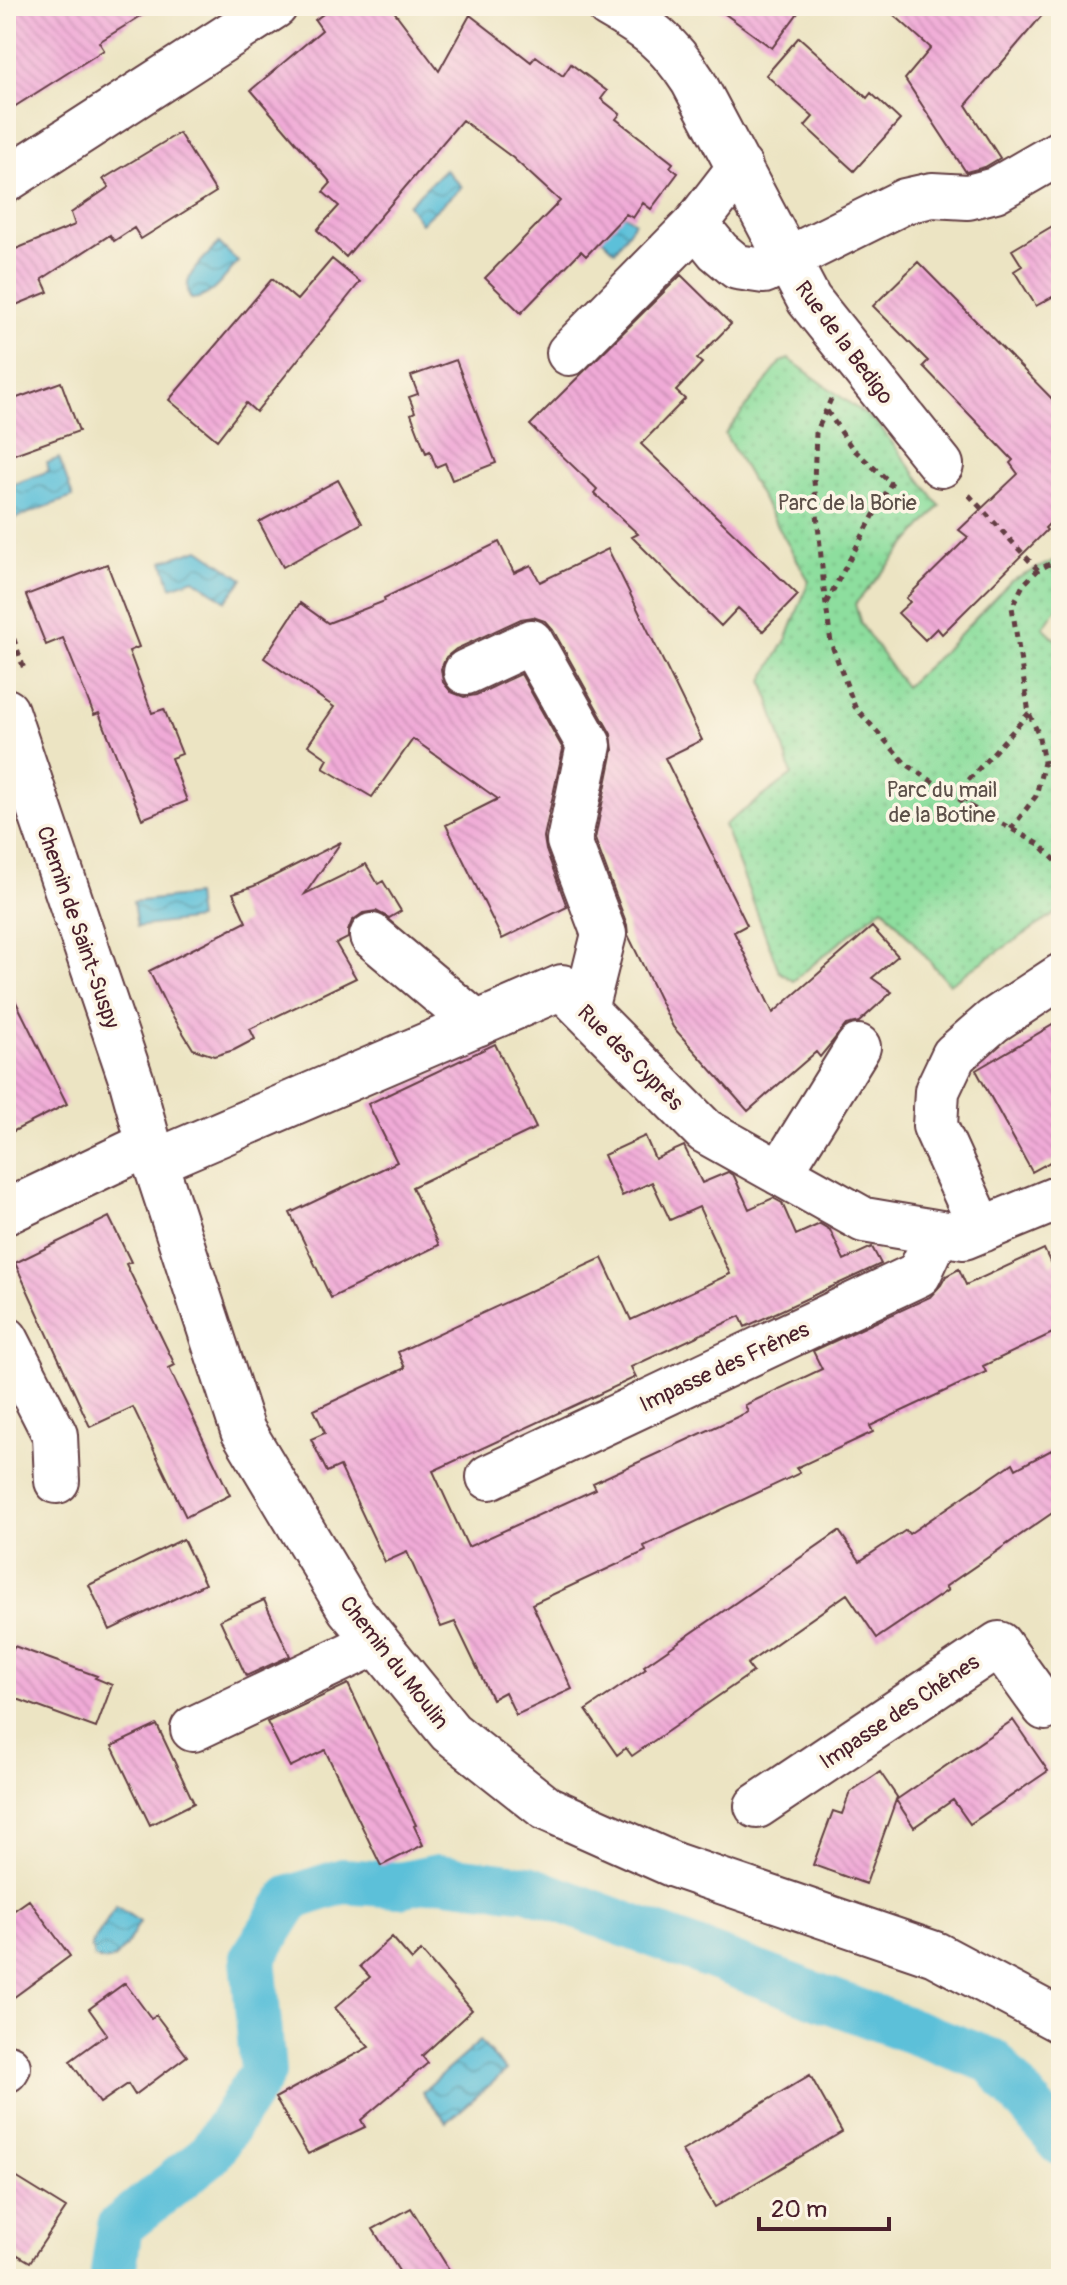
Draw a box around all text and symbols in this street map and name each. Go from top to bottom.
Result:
street label: Rue de la Bedigo [789,275,900,410]
park label: Parc de la Borie [777,489,917,517]
park label: Parc du mail de la Botine [887,776,997,829]
street label: Chemin de Saint-Suspy [30,822,126,1032]
street label: Rue des Cyprès [571,999,689,1117]
street label: Impasse des Frênes [635,1315,814,1418]
street label: Chemin du Moulin [333,1590,455,1735]
street label: Impasse des Chênes [814,1648,985,1776]
scale bar [759,2181,889,2231]
text: 20 m [771,2195,827,2224]

